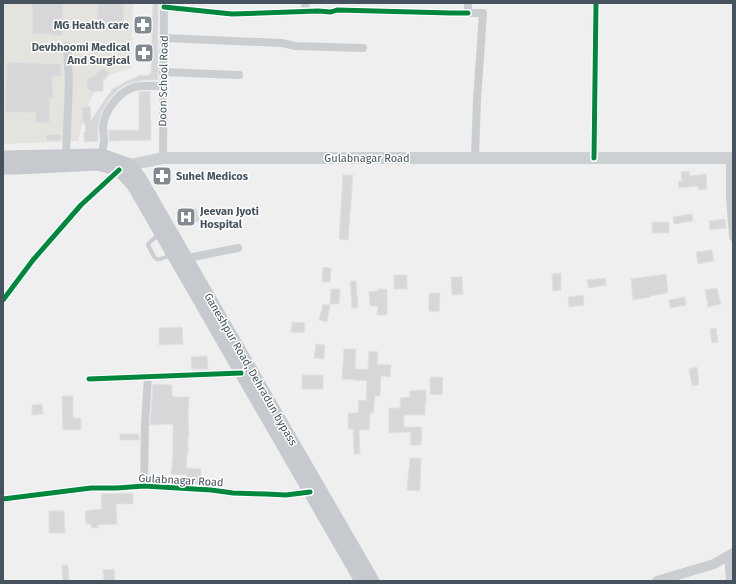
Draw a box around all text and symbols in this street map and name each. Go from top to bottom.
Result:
pharmacy icon: MG Health care [132,14,154,36]
place label: MG Health care [54,19,129,32]
street label: Doon School Road [156,35,171,127]
place label: Devbhoomi Medical And Surgical [32,41,131,67]
pharmacy icon: Devbhoomi Medical And Surgical [133,42,155,64]
street label: Gulabnagar Road [324,152,410,165]
pharmacy icon: Suhel Medicos [151,165,173,187]
place label: Suhel Medicos [176,170,249,183]
place label: Jeevan Jyoti Hospital [199,205,259,231]
hospital icon: Jeevan Jyoti Hospital [175,206,197,228]
street label: Ganeshpur Road, Dehradun bypass [201,291,300,448]
street label: Gulabnagar Road [138,472,224,489]

